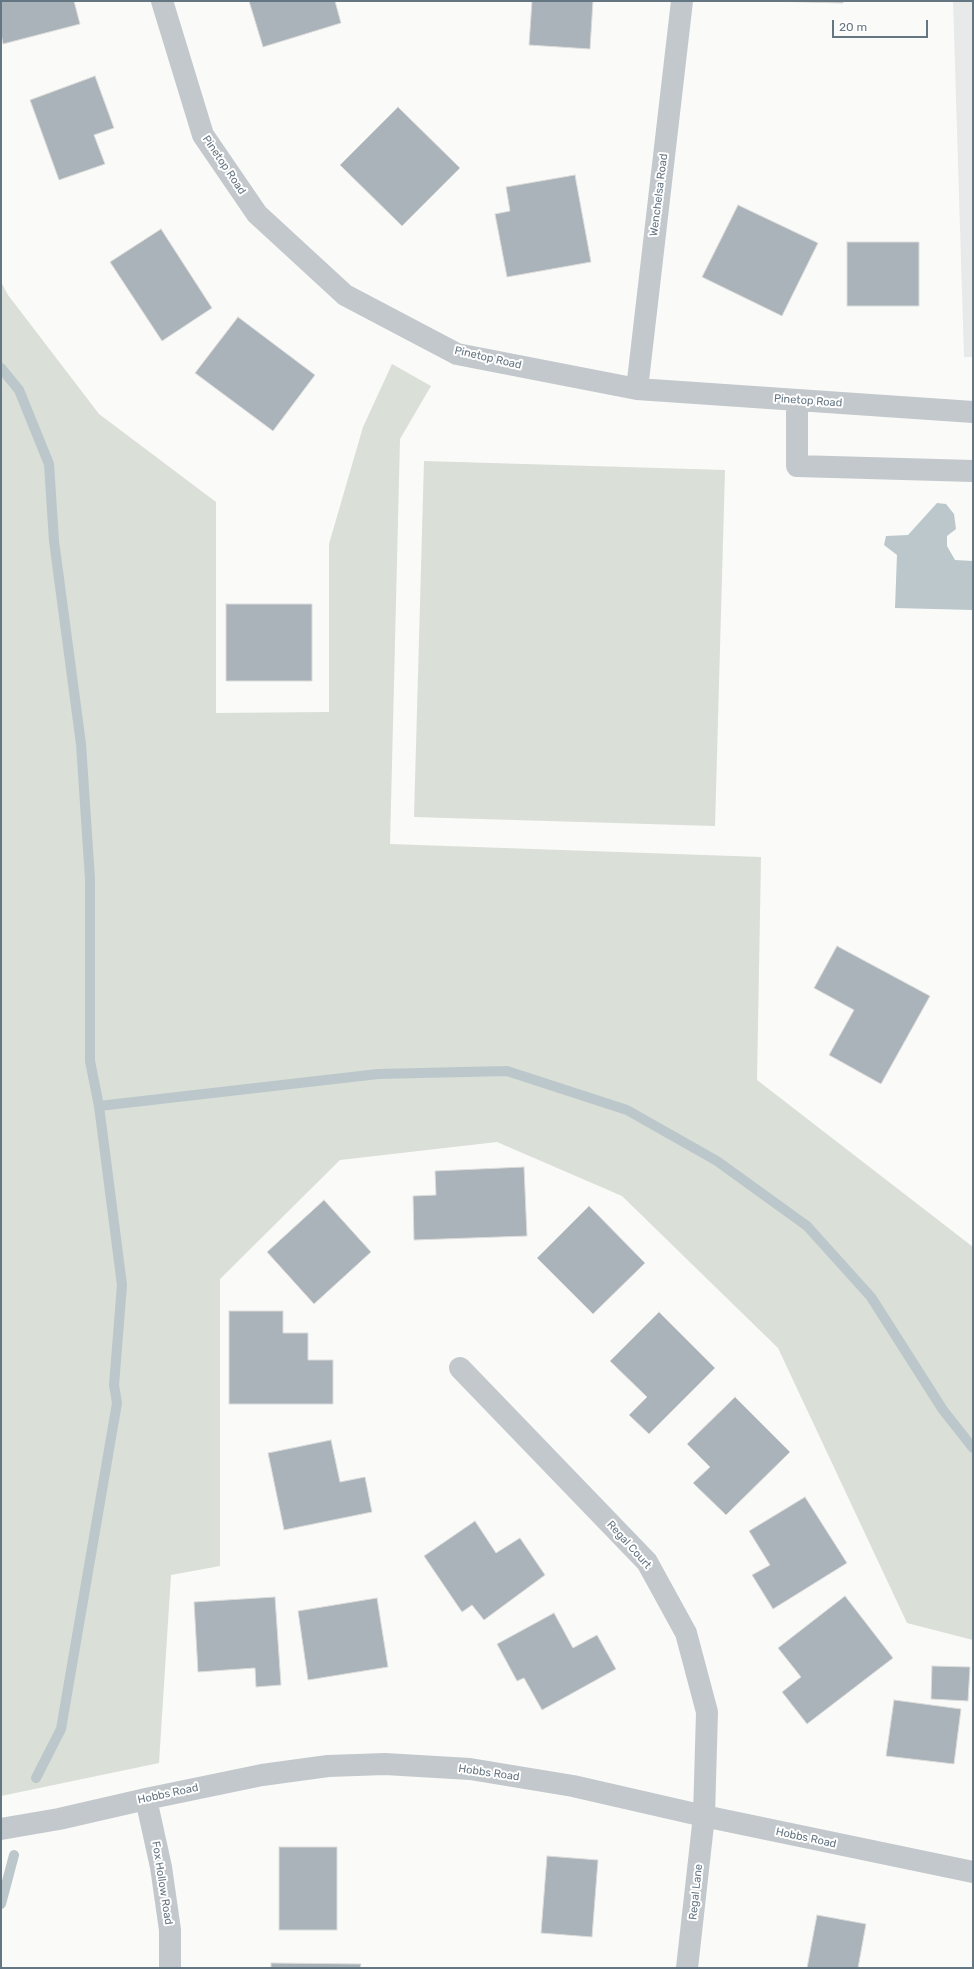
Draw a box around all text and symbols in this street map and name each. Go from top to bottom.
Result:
scale bar [834,12,930,38]
text: 20 m [839,20,867,34]
street label: Pinetop Road [199,133,249,197]
street label: Wenchelsa Road [647,153,671,237]
street label: Pinetop Road [453,344,523,372]
street label: Pinetop Road [773,392,843,410]
street label: Regal Court [604,1518,654,1572]
street label: Hobbs Road [458,1762,520,1784]
street label: Hobbs Road [136,1781,200,1807]
street label: Hobbs Road [774,1825,838,1851]
street label: Fox Hollow Road [149,1840,175,1926]
street label: Regal Lane [686,1863,706,1921]

